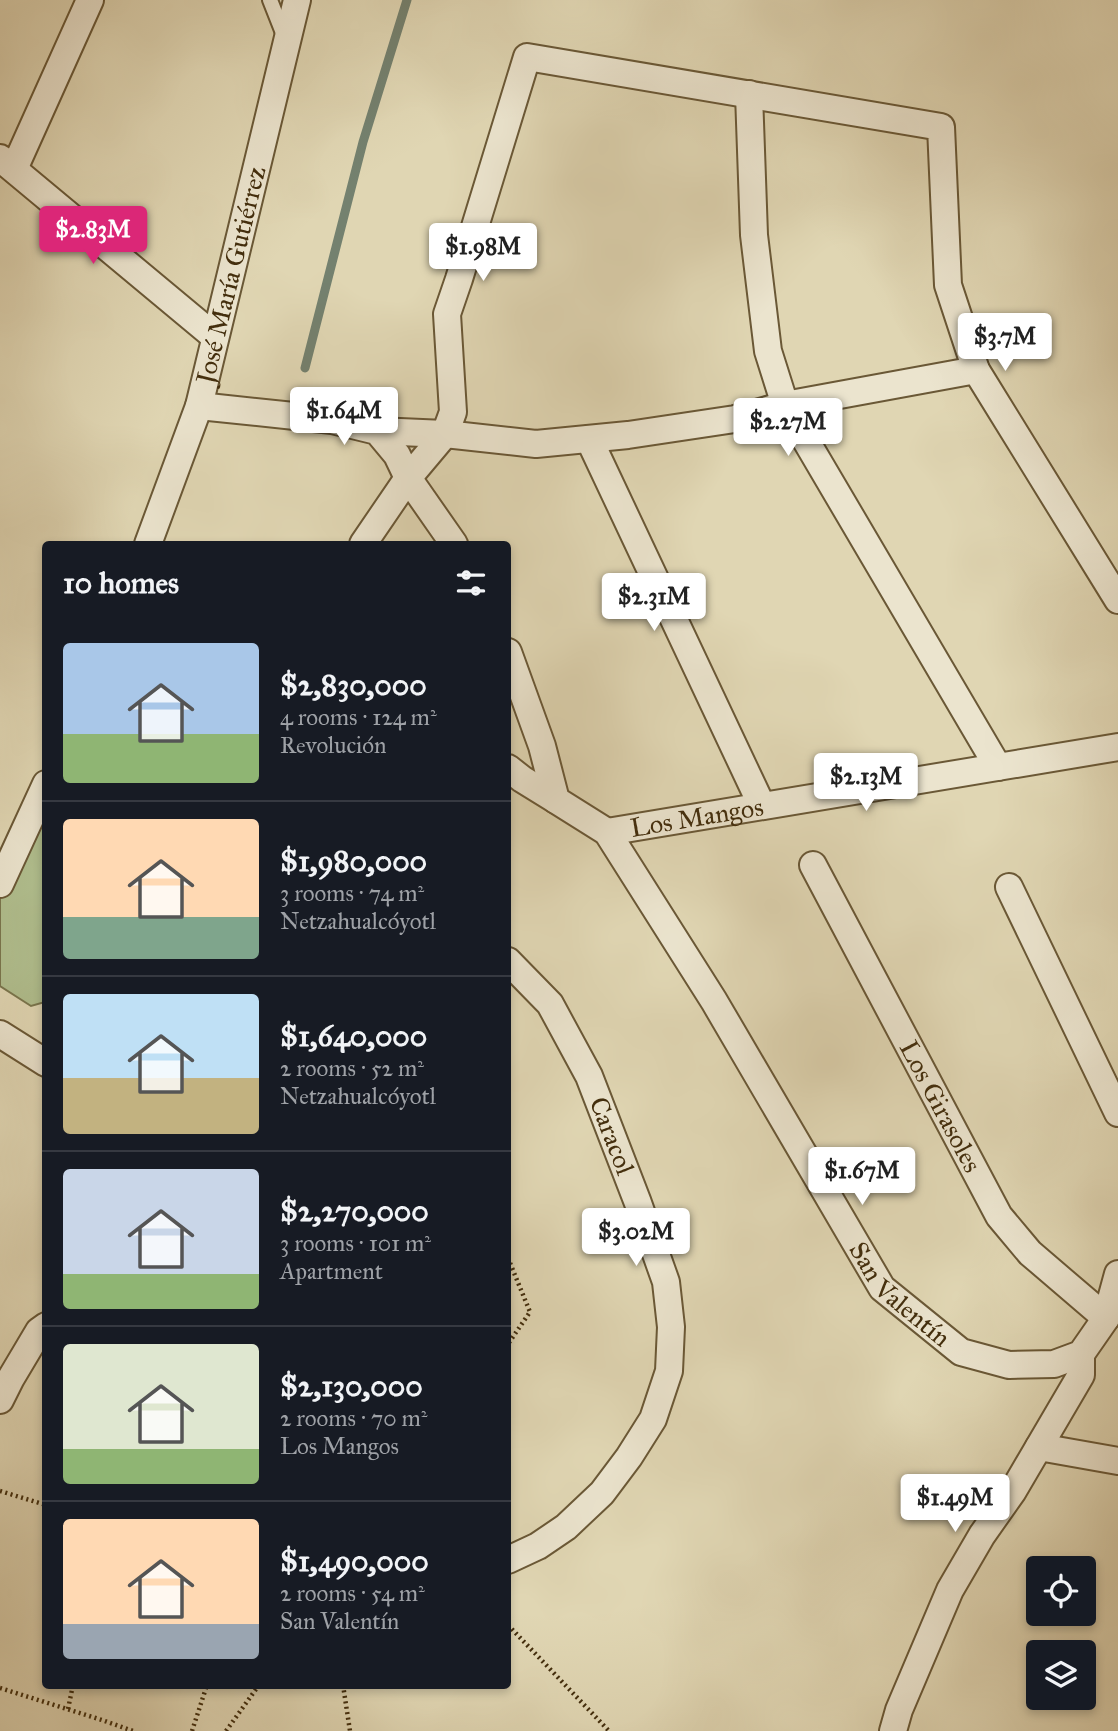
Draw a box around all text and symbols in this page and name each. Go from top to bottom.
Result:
street label: José María Gutiérrez [188,163,272,390]
pin: $2.83M [36,206,150,266]
text: $2.83M [55,215,131,243]
pin: $1.98M [426,224,540,283]
text: $1.98M [445,232,521,260]
pin: $3.7M [956,314,1054,373]
text: $3.7M [974,322,1036,350]
pin: $1.64M [287,388,401,447]
text: $1.64M [306,396,382,424]
pin: $2.27M [731,398,845,458]
text: $2.27M [749,407,827,435]
icon: filters [452,564,490,602]
text: 10 homes [63,565,179,601]
pin: $2.31M [597,574,711,633]
text: $2.31M [618,582,690,610]
text: $2,830,000 [280,667,427,703]
icon: home [119,671,203,755]
text: 4 rooms · 124 m² [280,703,437,731]
text: Revolución [280,731,387,759]
pin: $2.13M [809,754,923,813]
text: $2.13M [830,762,902,790]
street label: Los Mangos [628,790,766,844]
text: $1,980,000 [280,843,427,879]
icon: home [119,847,203,931]
text: 3 rooms · 74 m² [280,879,424,907]
text: Netzahualcóyotl [280,907,436,935]
text: $1,640,000 [280,1018,427,1054]
icon: home [119,1022,203,1106]
street label: Los Girasoles [893,1035,989,1178]
text: 2 rooms · 52 m² [280,1054,424,1082]
text: Netzahualcóyotl [280,1082,436,1110]
street label: Caracol [583,1092,641,1179]
pin: $1.67M [805,1148,919,1207]
text: $1.67M [824,1156,900,1184]
text: $2,270,000 [280,1193,429,1229]
icon: home [119,1197,203,1281]
pin: $3.02M [579,1208,693,1268]
text: $3.02M [598,1217,674,1245]
text: 3 rooms · 101 m² [280,1229,431,1257]
street label: San Valentín [842,1236,957,1353]
text: Apartment [280,1257,383,1285]
text: $2,130,000 [280,1368,423,1404]
icon: home [119,1372,203,1456]
text: 2 rooms · 70 m² [280,1404,428,1432]
text: Los Mangos [280,1432,399,1460]
pin: $1.49M [898,1474,1012,1534]
text: $1.49M [917,1483,993,1511]
text: $1,490,000 [280,1543,429,1579]
icon: home [119,1547,203,1631]
map controls [1026,1556,1096,1710]
button: locate [1026,1556,1096,1626]
text: 2 rooms · 54 m² [280,1579,425,1607]
text: San Valentín [280,1607,399,1635]
button: layers [1026,1640,1096,1710]

